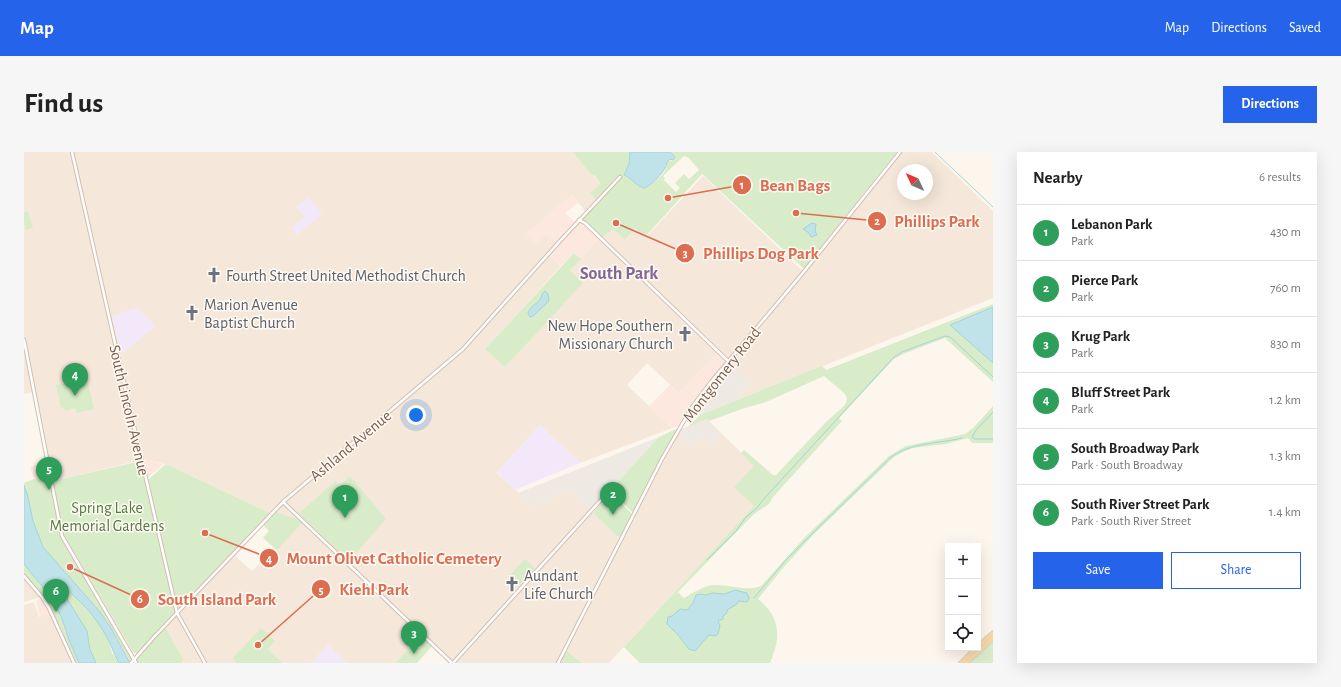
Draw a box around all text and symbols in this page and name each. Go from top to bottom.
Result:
text: Map [20,19,54,38]
text: Map [1165,21,1189,35]
text: Directions [1211,21,1267,35]
text: Saved [1289,21,1321,35]
button: Directions [1223,86,1317,123]
text: Find us [24,90,103,118]
north arrow [897,164,933,200]
text: Nearby [1033,169,1083,186]
callout: Bean Bags [732,170,838,199]
text: 6 results [1259,171,1301,184]
text: Bean Bags [760,177,831,194]
text: 1 [740,179,744,191]
callout: Phillips Park [867,206,988,235]
text: Phillips Park [894,213,980,230]
text: 2 [874,215,880,227]
text: Lebanon Park [1071,217,1152,232]
text: 1 [1044,226,1048,239]
text: 430 m [1270,226,1301,239]
text: Park [1071,235,1093,248]
callout: Phillips Dog Park [675,239,827,268]
text: Phillips Dog Park [703,245,820,262]
text: 3 [682,247,688,259]
district label: South Park [580,265,658,283]
church icon: Fourth Street United Methodist Church [205,266,223,284]
place label: Fourth Street United Methodist Church [226,268,466,284]
text: Pierce Park [1071,273,1138,288]
text: 2 [1043,282,1049,295]
text: 760 m [1270,282,1301,295]
text: Park [1071,291,1093,304]
place label: Marion Avenue Baptist Church [204,297,298,331]
church icon: Marion Avenue Baptist Church [183,304,201,322]
place label: New Hope Southern Missionary Church [547,318,673,353]
street label: Montgomery Road [680,324,764,426]
church icon: New Hope Southern Missionary Church [676,325,694,343]
text: Krug Park [1071,329,1130,344]
text: 3 [1043,338,1049,351]
text: 830 m [1270,338,1301,351]
street label: South Lincoln Avenue [106,343,152,477]
text: Park [1071,347,1093,360]
pin: 4 [62,363,88,396]
text: Bluff Street Park [1071,385,1170,400]
text: 4 [1043,394,1049,407]
text: 1.2 km [1269,394,1301,407]
text: Park [1071,403,1093,416]
your location [406,405,426,425]
street label: Ashland Avenue [307,407,394,484]
text: South Broadway Park [1071,441,1199,456]
text: 5 [1043,450,1049,463]
text: 1.3 km [1270,450,1301,463]
pin: 5 [36,457,62,490]
text: Park · South Broadway [1071,459,1183,472]
pin: 2 [600,482,626,515]
pin: 1 [332,485,358,518]
text: South River Street Park [1071,497,1209,512]
park label: Spring Lake Memorial Gardens [50,500,165,534]
text: 6 [1043,506,1049,519]
text: 1.4 km [1269,506,1301,519]
text: Park · South River Street [1071,515,1191,528]
map controls [945,543,981,651]
button: + [945,543,981,579]
callout: Mount Olivet Catholic Cemetery [259,544,510,573]
text: Mount Olivet Catholic Cemetery [286,550,502,568]
button: Save [1033,552,1163,589]
button: Share [1171,552,1301,589]
text: 4 [266,553,272,565]
place label: Aundant Life Church [524,568,593,602]
callout: Kiehl Park [311,575,417,604]
church icon: Aundant Life Church [503,575,521,593]
pin: 6 [43,579,69,612]
button: − [945,579,981,615]
text: Kiehl Park [339,581,409,598]
callout: South Island Park [130,584,284,613]
text: 5 [318,584,324,596]
text: South Island Park [158,591,277,608]
text: 6 [137,593,143,605]
button: locate [945,615,981,651]
pin: 3 [401,621,427,654]

